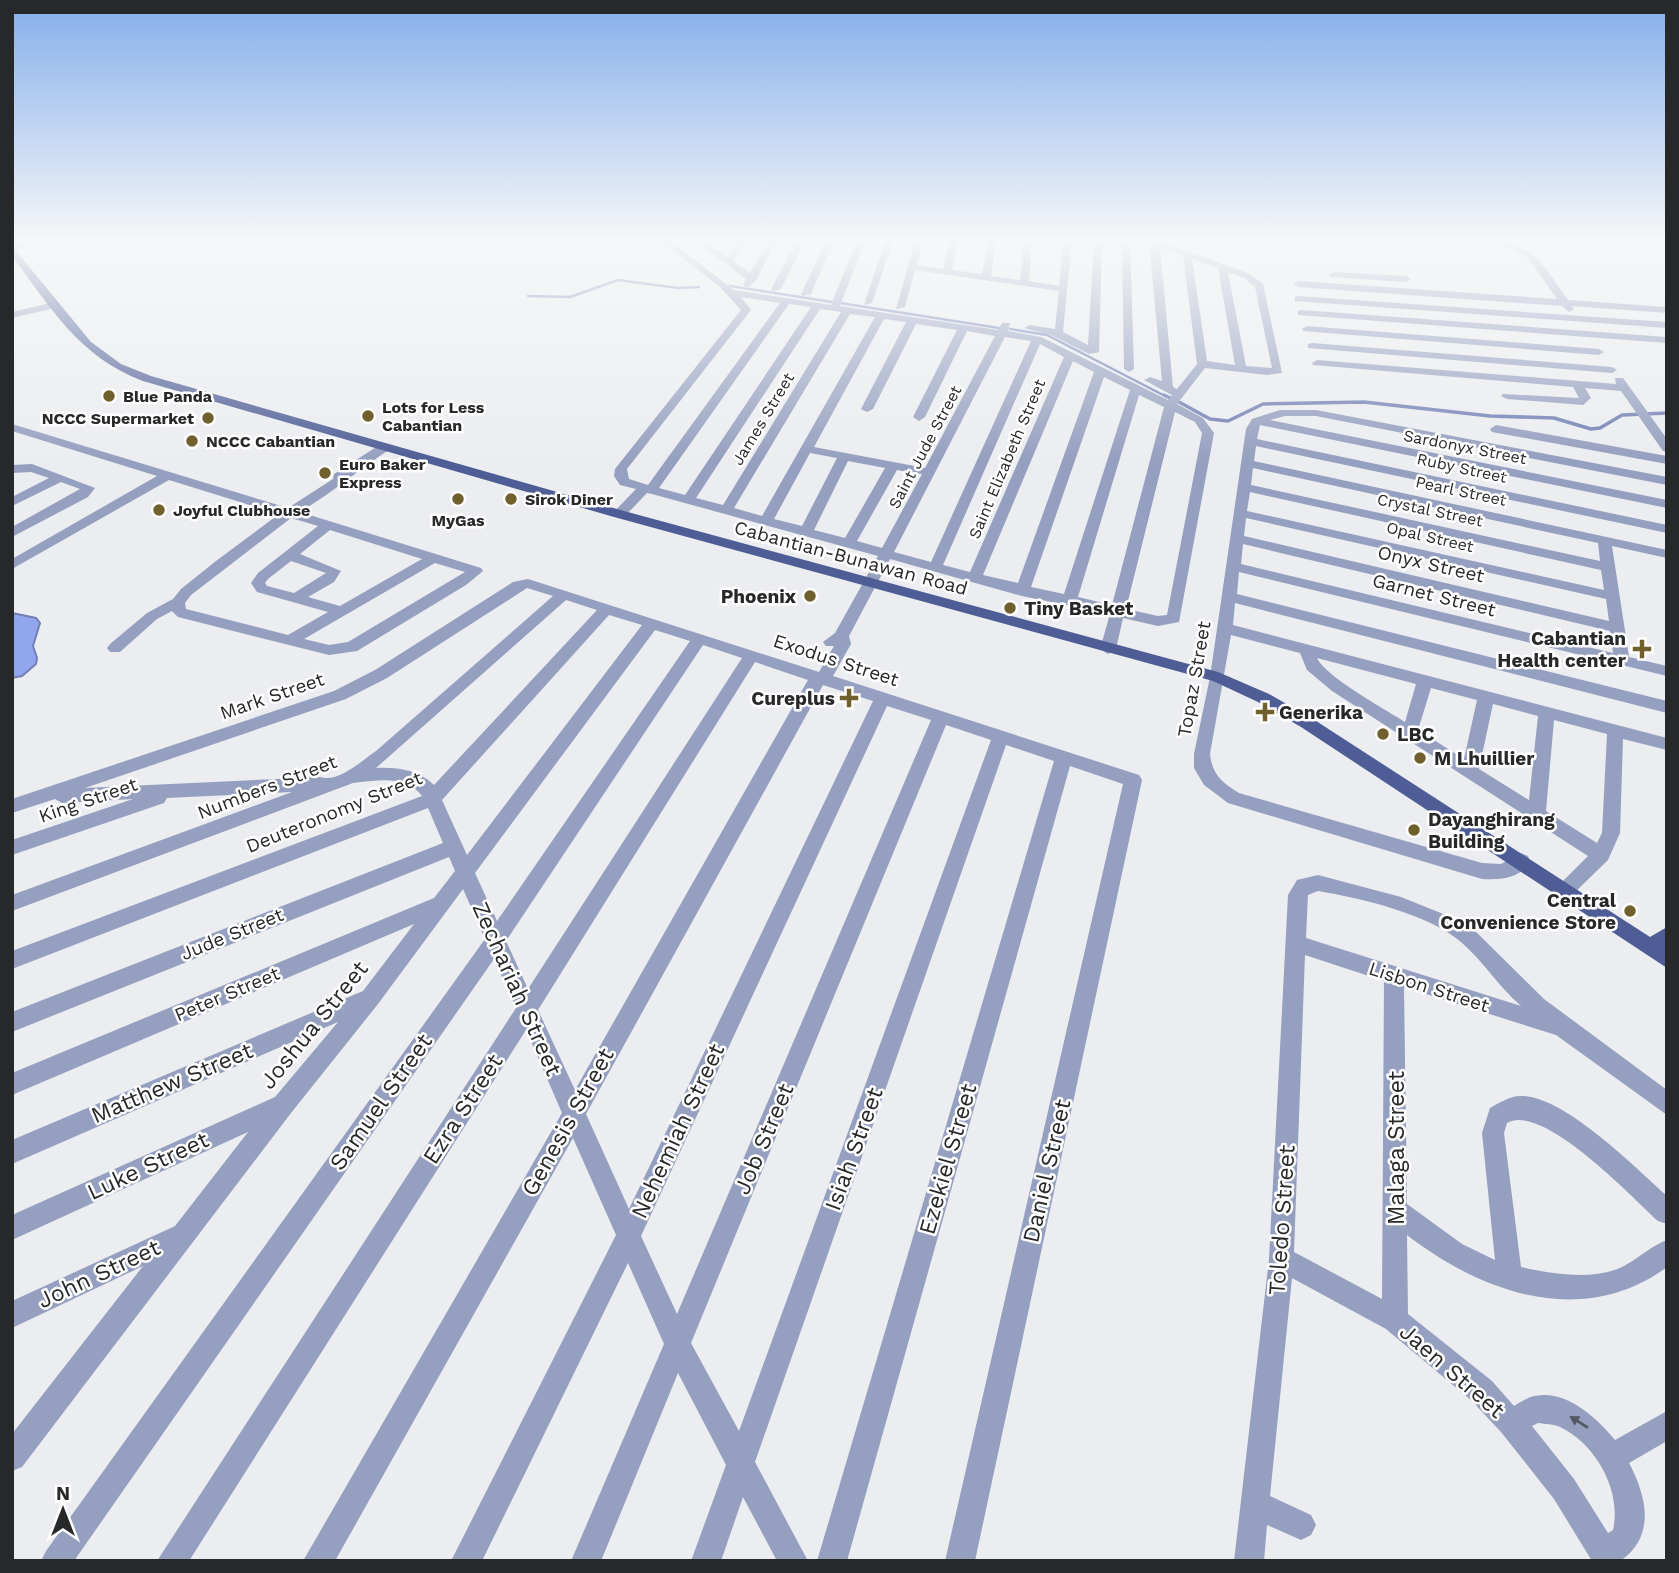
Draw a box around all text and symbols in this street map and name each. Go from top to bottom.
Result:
street label: James Street [728,369,798,469]
street label: Saint Elizabeth Street [965,376,1049,542]
street label: Saint Jude Street [885,382,966,512]
place label: Blue Panda [123,387,213,406]
marker: Blue Panda [101,388,117,404]
place label: Lots for Less Cabantian [382,398,485,435]
marker: Lots for Less Cabantian [360,408,376,424]
place label: NCCC Supermarket [42,409,194,428]
marker: NCCC Supermarket [200,410,216,426]
street label: Sardonyx Street [1402,426,1528,468]
place label: NCCC Cabantian [206,432,335,451]
marker: NCCC Cabantian [184,433,200,449]
street label: Ruby Street [1415,449,1509,487]
place label: Euro Baker Express [339,455,426,492]
marker: Euro Baker Express [317,465,333,481]
street label: Pearl Street [1414,472,1508,510]
place label: Sirok Diner [525,490,613,509]
street label: Crystal Street [1375,490,1485,531]
marker: MyGas [450,491,466,507]
marker: Sirok Diner [503,491,519,507]
place label: Joyful Clubhouse [173,501,310,520]
marker: Joyful Clubhouse [151,502,167,518]
place label: MyGas [432,511,485,530]
street label: Cabantian-Bunawan Road [732,516,970,600]
street label: Opal Street [1385,518,1476,556]
street label: Onyx Street [1375,541,1487,587]
street label: Garnet Street [1370,569,1498,621]
place label: Phoenix [721,585,797,608]
marker: Phoenix [802,588,818,604]
place label: Tiny Basket [1024,597,1134,620]
marker: Tiny Basket [1002,600,1018,616]
street label: Topaz Street [1172,619,1216,739]
place label: Cabantian Health center [1497,627,1627,672]
street label: Exodus Street [770,629,902,691]
marker: Cabantian Health center [1632,639,1652,659]
street label: Mark Street [217,667,327,725]
place label: Cureplus [751,687,835,710]
marker: Cureplus [841,690,857,706]
place label: Generika [1279,701,1363,724]
marker: Generika [1257,704,1273,720]
place label: LBC [1397,723,1434,746]
marker: LBC [1375,726,1391,742]
place label: M Lhuillier [1434,747,1535,770]
street label: Numbers Street [194,750,340,824]
marker: M Lhuillier [1412,750,1428,766]
street label: Deuteronomy Street [242,766,426,858]
street label: King Street [36,772,140,828]
place label: Dayanghirang Building [1428,808,1555,853]
marker: Dayanghirang Building [1406,822,1422,838]
place label: Central Convenience Store [1440,889,1617,934]
street label: Zechariah Street [467,898,568,1080]
street label: Jude Street [177,903,287,965]
marker: Central Convenience Store [1622,903,1638,919]
street label: Joshua Street [254,955,374,1094]
street label: Lisbon Street [1366,957,1492,1017]
street label: Peter Street [171,962,283,1026]
street label: Samuel Street [324,1028,438,1175]
street label: Matthew Street [87,1037,257,1129]
street label: Nehemiah Street [626,1039,731,1223]
street label: Genesis Street [516,1043,620,1201]
street label: Ezra Street [417,1049,509,1169]
street label: Malaga Street [1383,1070,1410,1225]
street label: Job Street [728,1079,800,1199]
street label: Ezekiel Street [914,1080,983,1238]
street label: Isiah Street [819,1083,889,1214]
street label: Daniel Street [1017,1096,1077,1245]
street label: Luke Street [83,1126,213,1206]
street label: Toledo Street [1263,1143,1301,1296]
street label: John Street [33,1234,165,1314]
street label: Jaen Street [1394,1318,1510,1424]
one-way arrow [1569,1416,1589,1429]
north arrow [28,1475,98,1545]
text: N [56,1482,70,1505]

